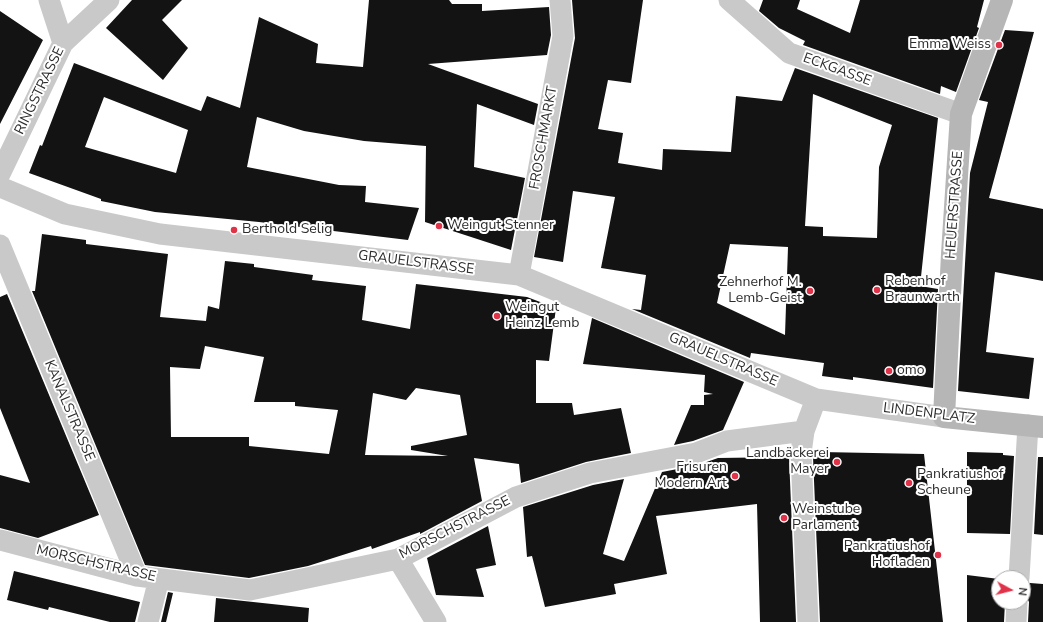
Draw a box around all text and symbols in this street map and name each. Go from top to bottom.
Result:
place label: Emma Weiss [909,37,991,53]
marker: Emma Weiss [994,40,1004,50]
street label: RINGSTRASSE [12,45,68,137]
street label: ECKGASSE [801,50,873,90]
street label: FROSCHMARKT [527,85,561,191]
street label: HEUERSTRASSE [943,151,967,259]
place label: Weingut Stenner [447,218,554,234]
marker: Weingut Stenner [434,221,444,231]
place label: Berthold Selig [242,222,332,238]
marker: Berthold Selig [229,225,239,235]
street label: GRAUELSTRASSE [357,248,475,278]
place label: Rebenhof Braunwarth [885,274,960,306]
place label: Zehnerhof M. Lemb-Geist [719,275,802,308]
marker: Rebenhof Braunwarth [872,285,882,295]
marker: Zehnerhof M. Lemb-Geist [805,286,815,296]
place label: Weingut Heinz Lemb [505,300,580,332]
marker: Weingut Heinz Lemb [492,311,502,321]
street label: GRAUELSTRASSE [666,329,780,391]
street label: KANALSTRASSE [40,358,98,464]
place label: omo [897,363,925,379]
marker: omo [884,366,894,376]
street label: LINDENPLATZ [882,400,976,428]
place label: Landbäckerei Mayer [746,446,829,478]
marker: Landbäckerei Mayer [832,457,842,467]
place label: Frisuren Modern Art [655,460,727,492]
place label: Pankratiushof Scheune [917,467,1003,500]
marker: Frisuren Modern Art [730,471,740,481]
marker: Pankratiushof Scheune [904,478,914,488]
street label: MORSCHSTRASSE [397,493,513,563]
place label: Weinstube Parlament [792,502,860,534]
marker: Weinstube Parlament [779,513,789,523]
place label: Pankratiushof Hofladen [844,539,930,572]
street label: MORSCHSTRASSE [35,542,157,586]
marker: Pankratiushof Hofladen [933,550,943,560]
north arrow [991,570,1031,610]
text: N [1014,586,1030,596]

